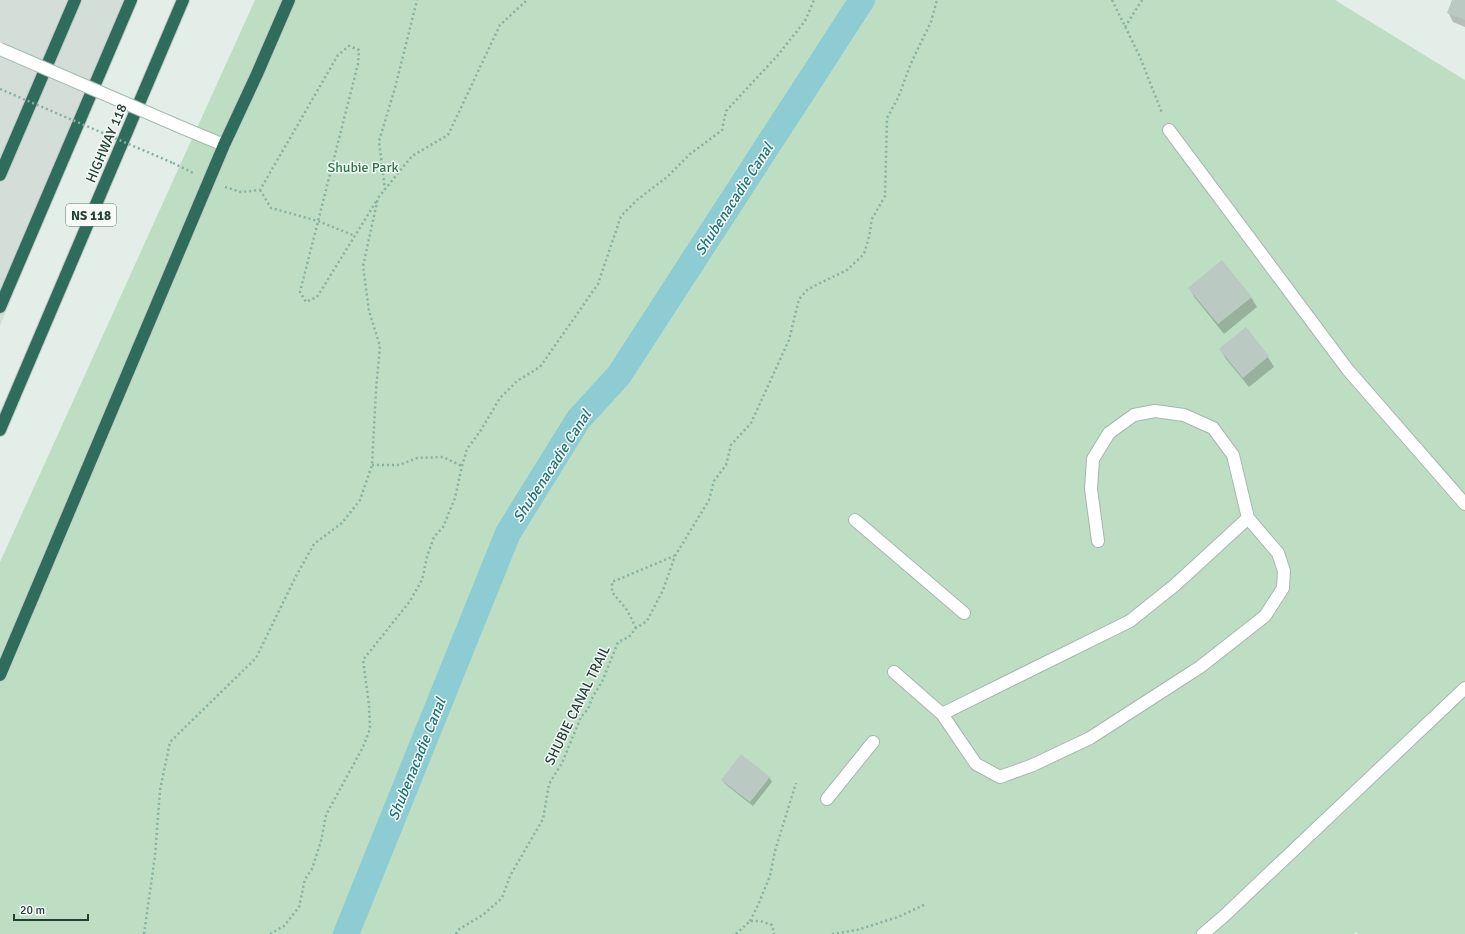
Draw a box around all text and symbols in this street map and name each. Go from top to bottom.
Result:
street label: HIGHWAY 118 [82,101,131,185]
water label: Shubenacadie Canal [691,138,778,258]
park label: Shubie Park [327,159,399,176]
road number: NS 118 [66,204,116,226]
water label: Shubenacadie Canal [509,405,596,525]
street label: SHUBIE CANAL TRAIL [541,643,614,768]
water label: Shubenacadie Canal [384,694,450,823]
scale bar [14,896,88,922]
text: 20 m [20,903,45,918]

